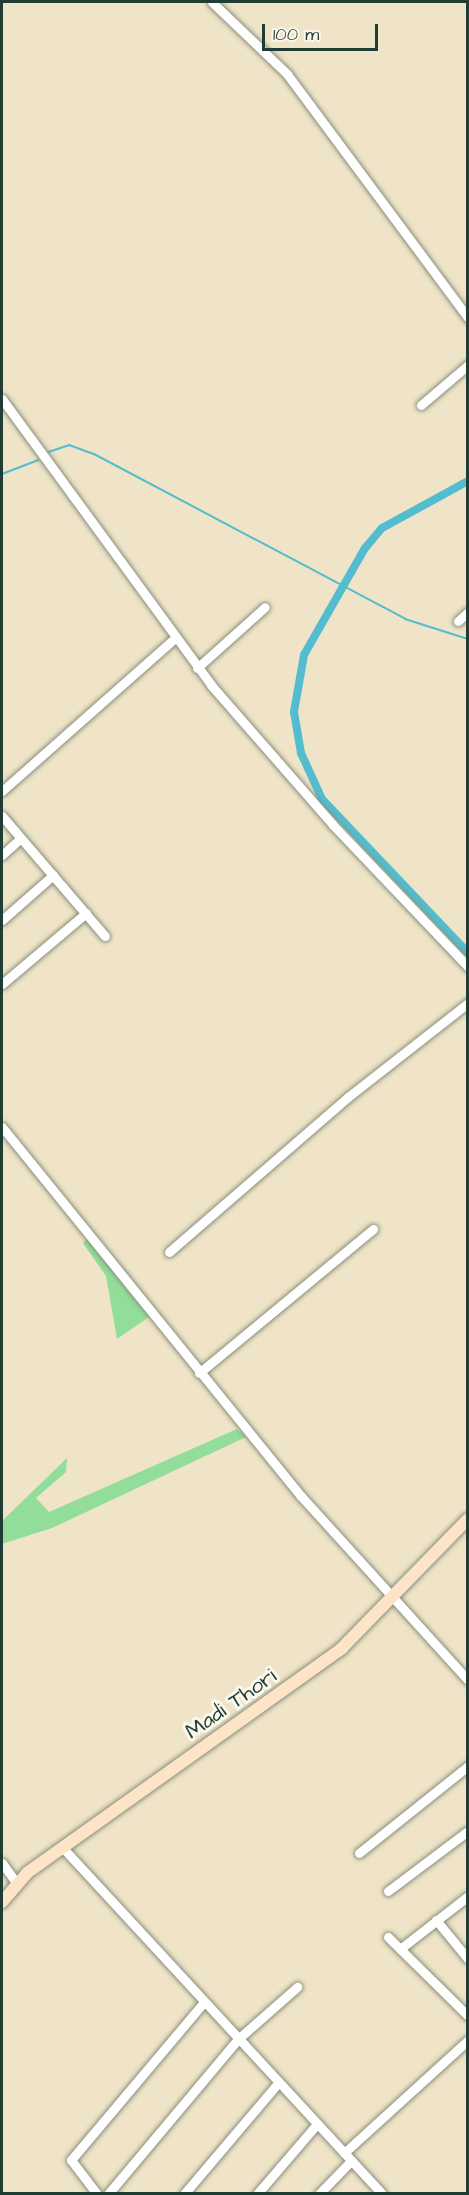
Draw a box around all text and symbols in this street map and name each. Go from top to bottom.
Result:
scale bar [265,12,380,50]
text: 100 m [273,22,319,47]
street label: Madi Thori [180,1663,282,1745]

